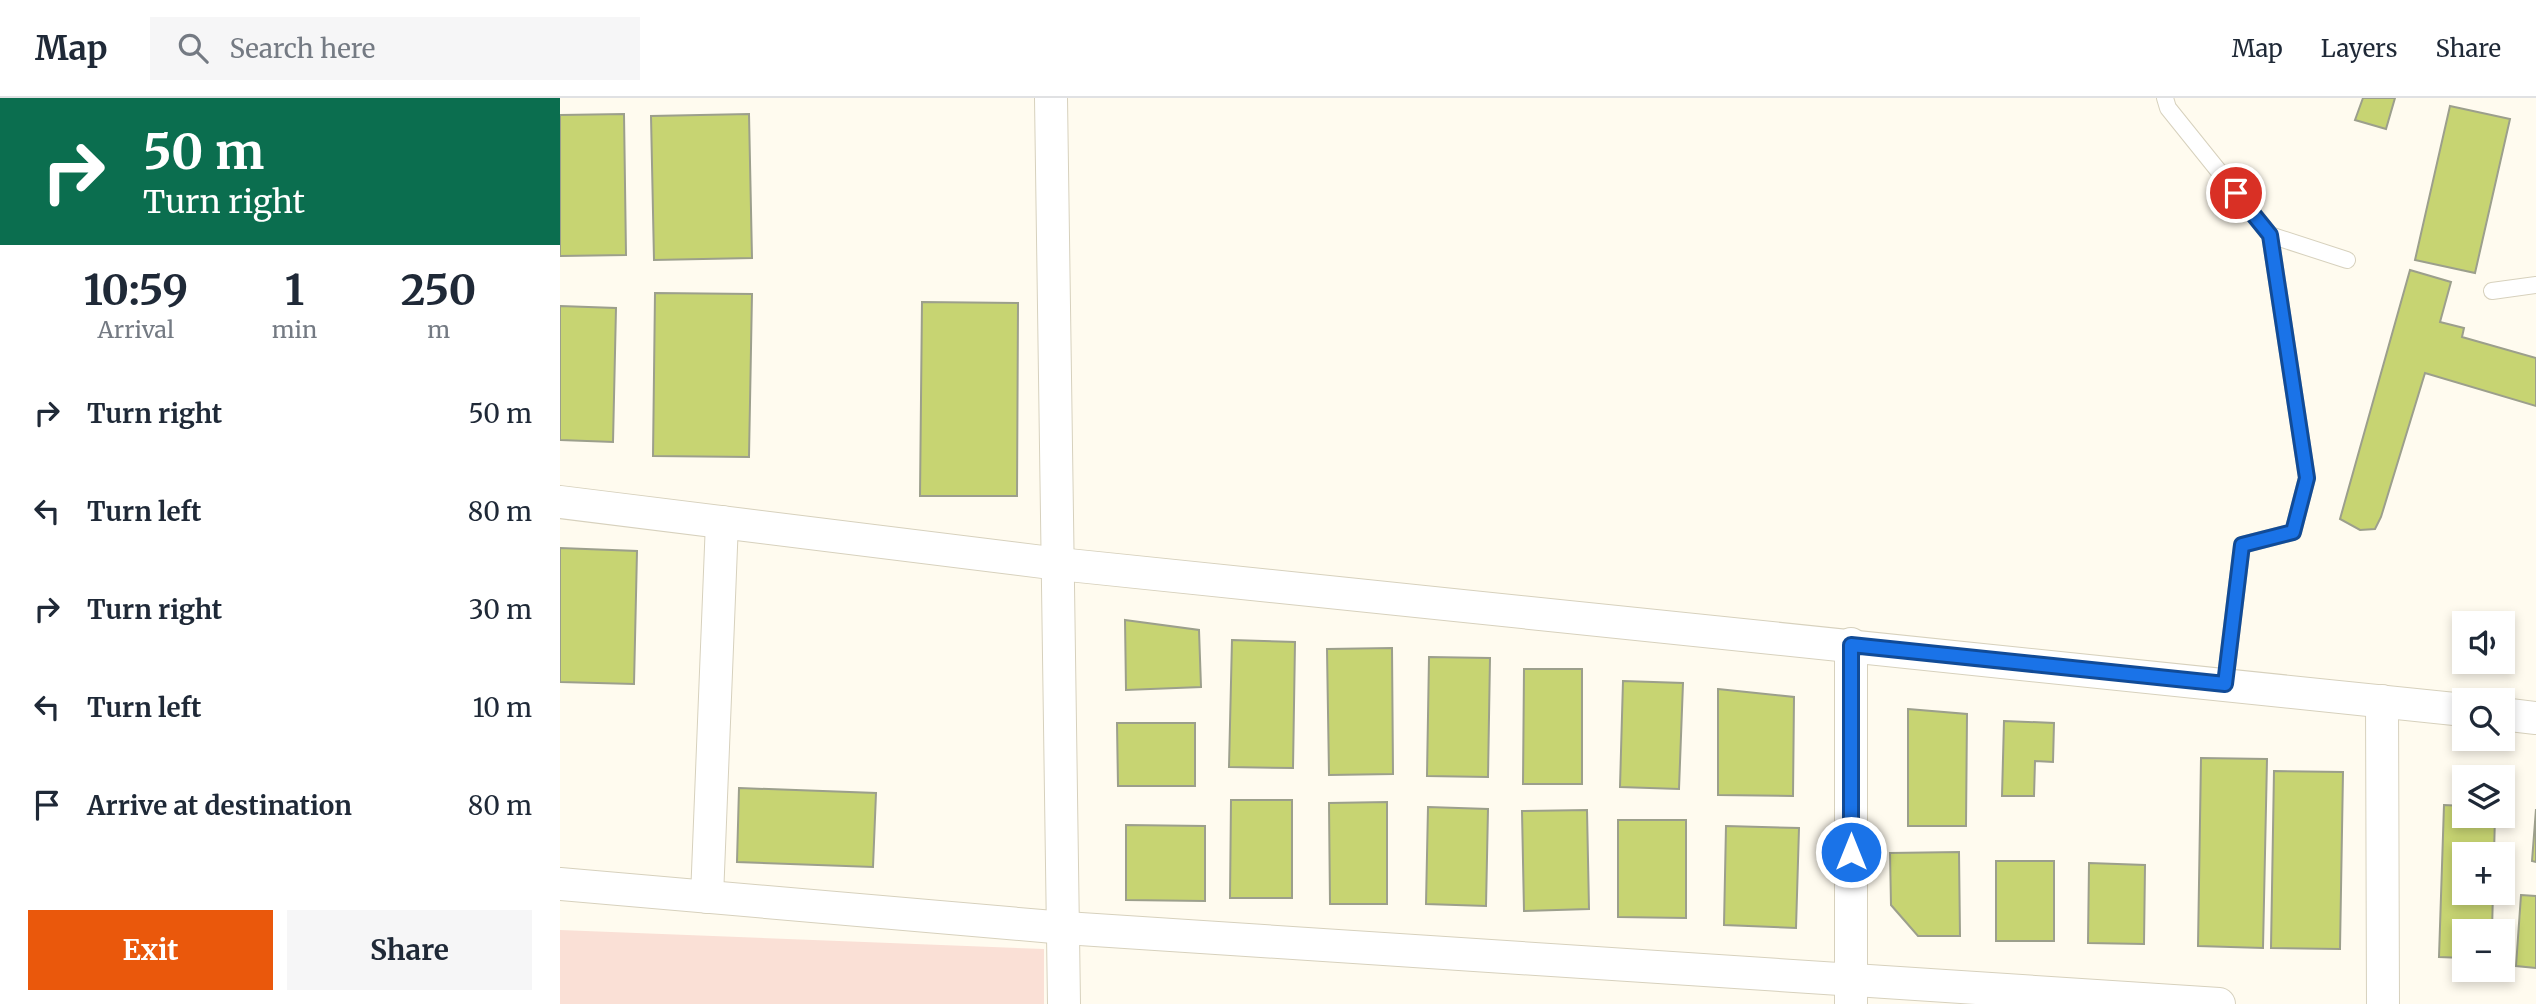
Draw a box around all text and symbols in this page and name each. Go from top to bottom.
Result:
search box [150,17,640,80]
text: Map [35,28,108,69]
icon: search [174,29,212,67]
text: Search here [230,32,375,65]
text: Map [2232,33,2283,64]
text: Layers [2321,33,2397,64]
text: Share [2435,33,2501,64]
text: 50 m [143,121,264,182]
icon: right [28,126,119,217]
pin [2206,163,2266,223]
icon: arrive [2217,174,2255,212]
text: Turn right [143,182,305,222]
text: 10:59 [84,264,188,316]
text: 1 [285,264,304,316]
text: 250 [401,264,476,316]
text: Arrival [97,315,174,344]
text: min [272,315,317,344]
text: m [427,315,450,344]
icon: right [28,394,66,432]
text: Turn right [87,397,222,430]
text: 50 m [468,397,532,430]
icon: left [28,492,66,530]
text: Turn left [87,495,201,528]
text: 80 m [468,495,532,528]
icon: right [28,590,66,628]
text: Turn right [87,593,222,626]
text: 30 m [469,593,532,626]
map controls [2452,611,2515,982]
button: sound [2452,611,2515,674]
icon: left [28,688,66,726]
button: search [2452,688,2515,751]
text: Turn left [87,691,201,724]
text: 10 m [473,691,532,724]
button: layers [2452,765,2515,828]
icon: arrive [28,786,66,824]
text: Arrive at destination [87,789,352,822]
text: 80 m [468,789,532,822]
position arrow [1814,815,1888,889]
button: + [2452,842,2515,905]
button: Exit [28,910,273,990]
button: Share [287,910,532,990]
button: − [2452,919,2515,982]

